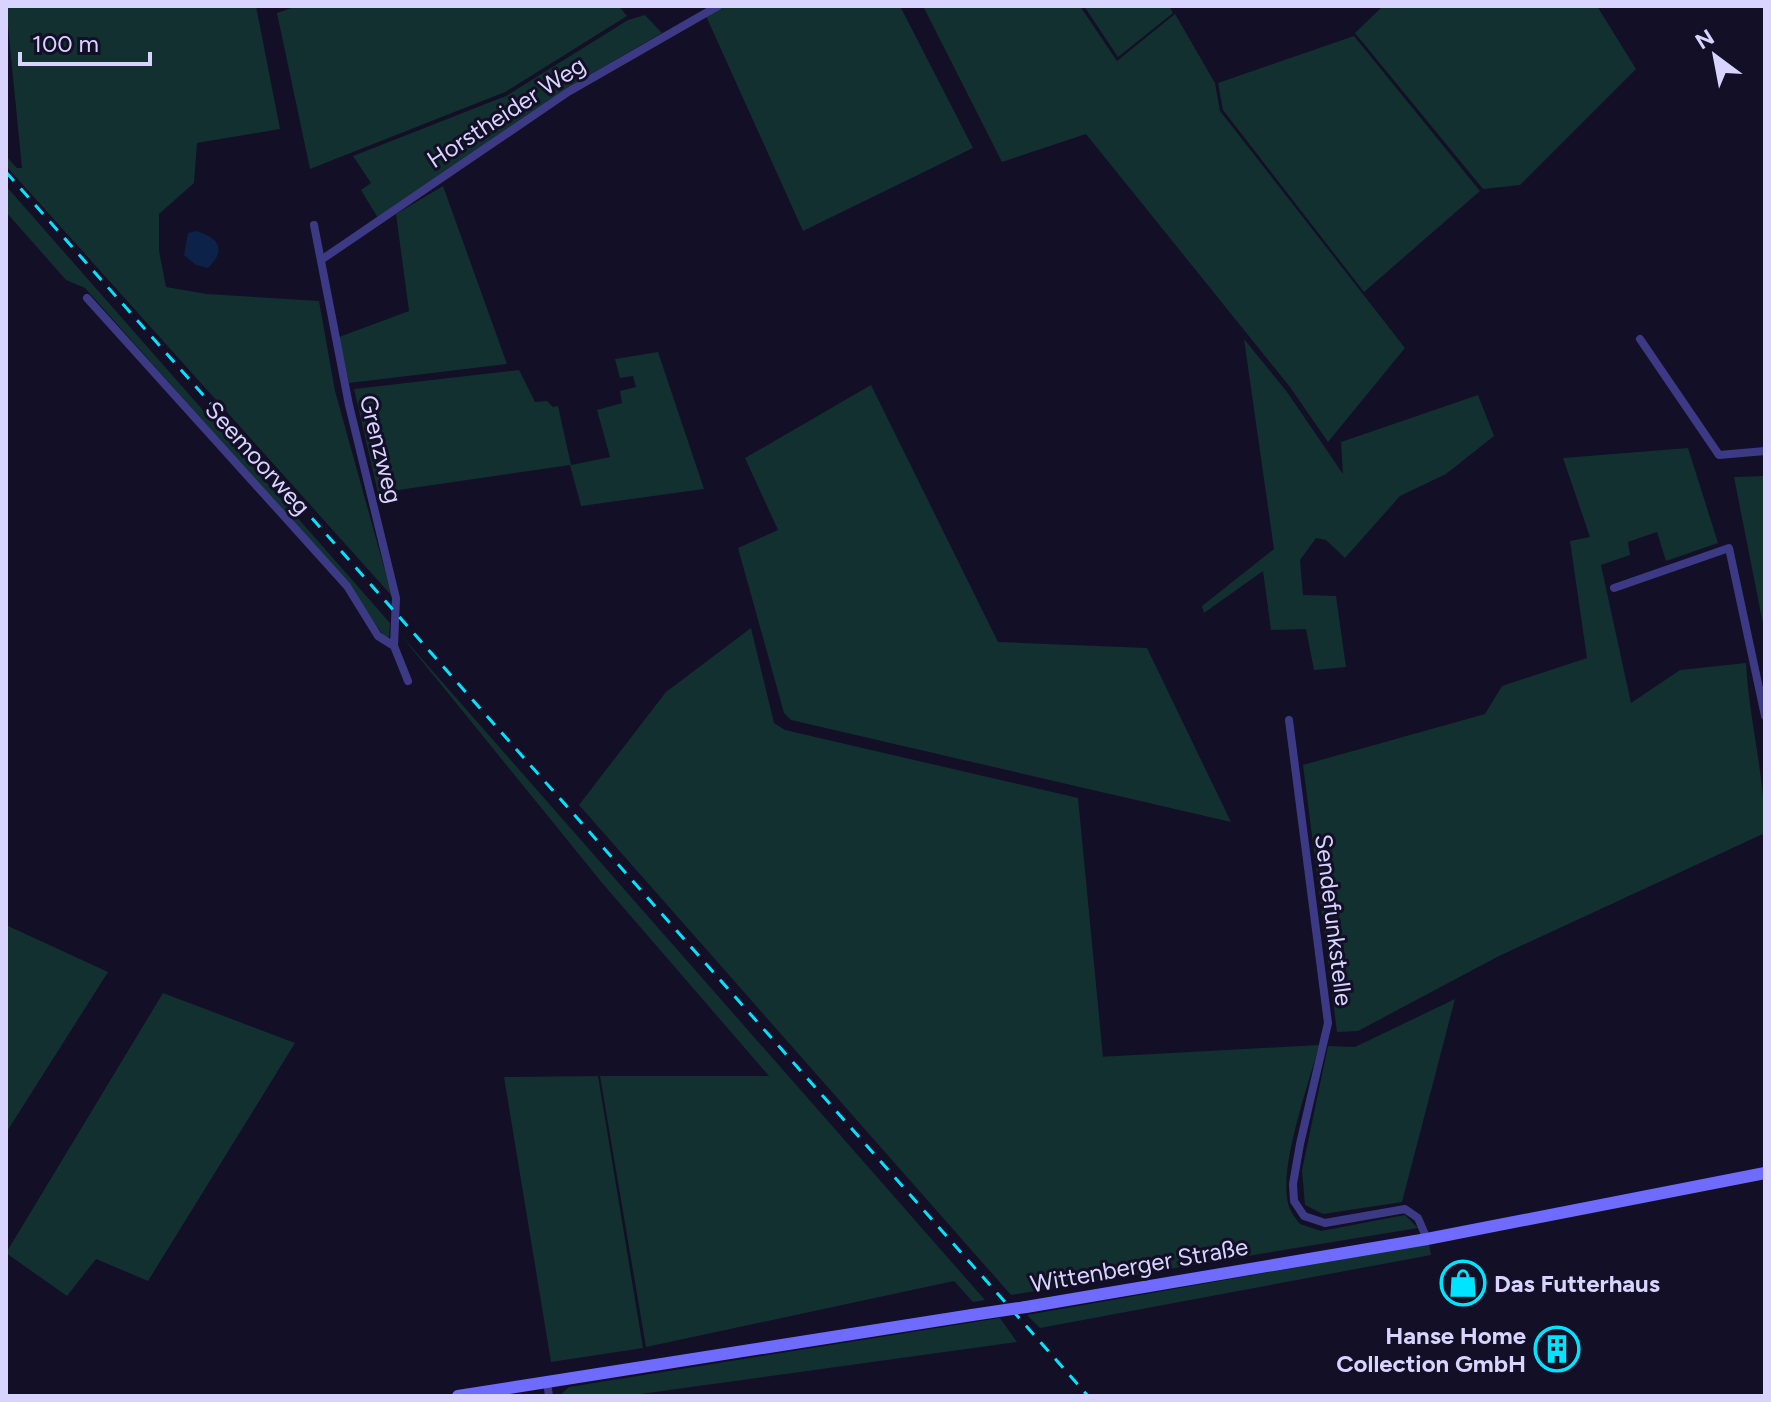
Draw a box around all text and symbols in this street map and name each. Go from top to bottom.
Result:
scale bar [20,16,150,66]
north arrow [1675,16,1755,96]
text: N [1690,24,1719,55]
text: 100 m [32,29,99,58]
street label: Horstheider Weg [421,50,591,174]
street label: Grenzweg [354,392,408,506]
street label: Seemoorweg [199,395,317,521]
street label: Sendefunkstelle [1309,833,1359,1007]
street label: Wittenberger Straße [1028,1232,1250,1298]
shop icon: Das Futterhaus [1439,1259,1487,1307]
place label: Das Futterhaus [1494,1269,1660,1298]
place label: Hanse Home Collection GmbH [1336,1321,1526,1378]
building icon: Hanse Home Collection GmbH [1533,1325,1581,1373]

